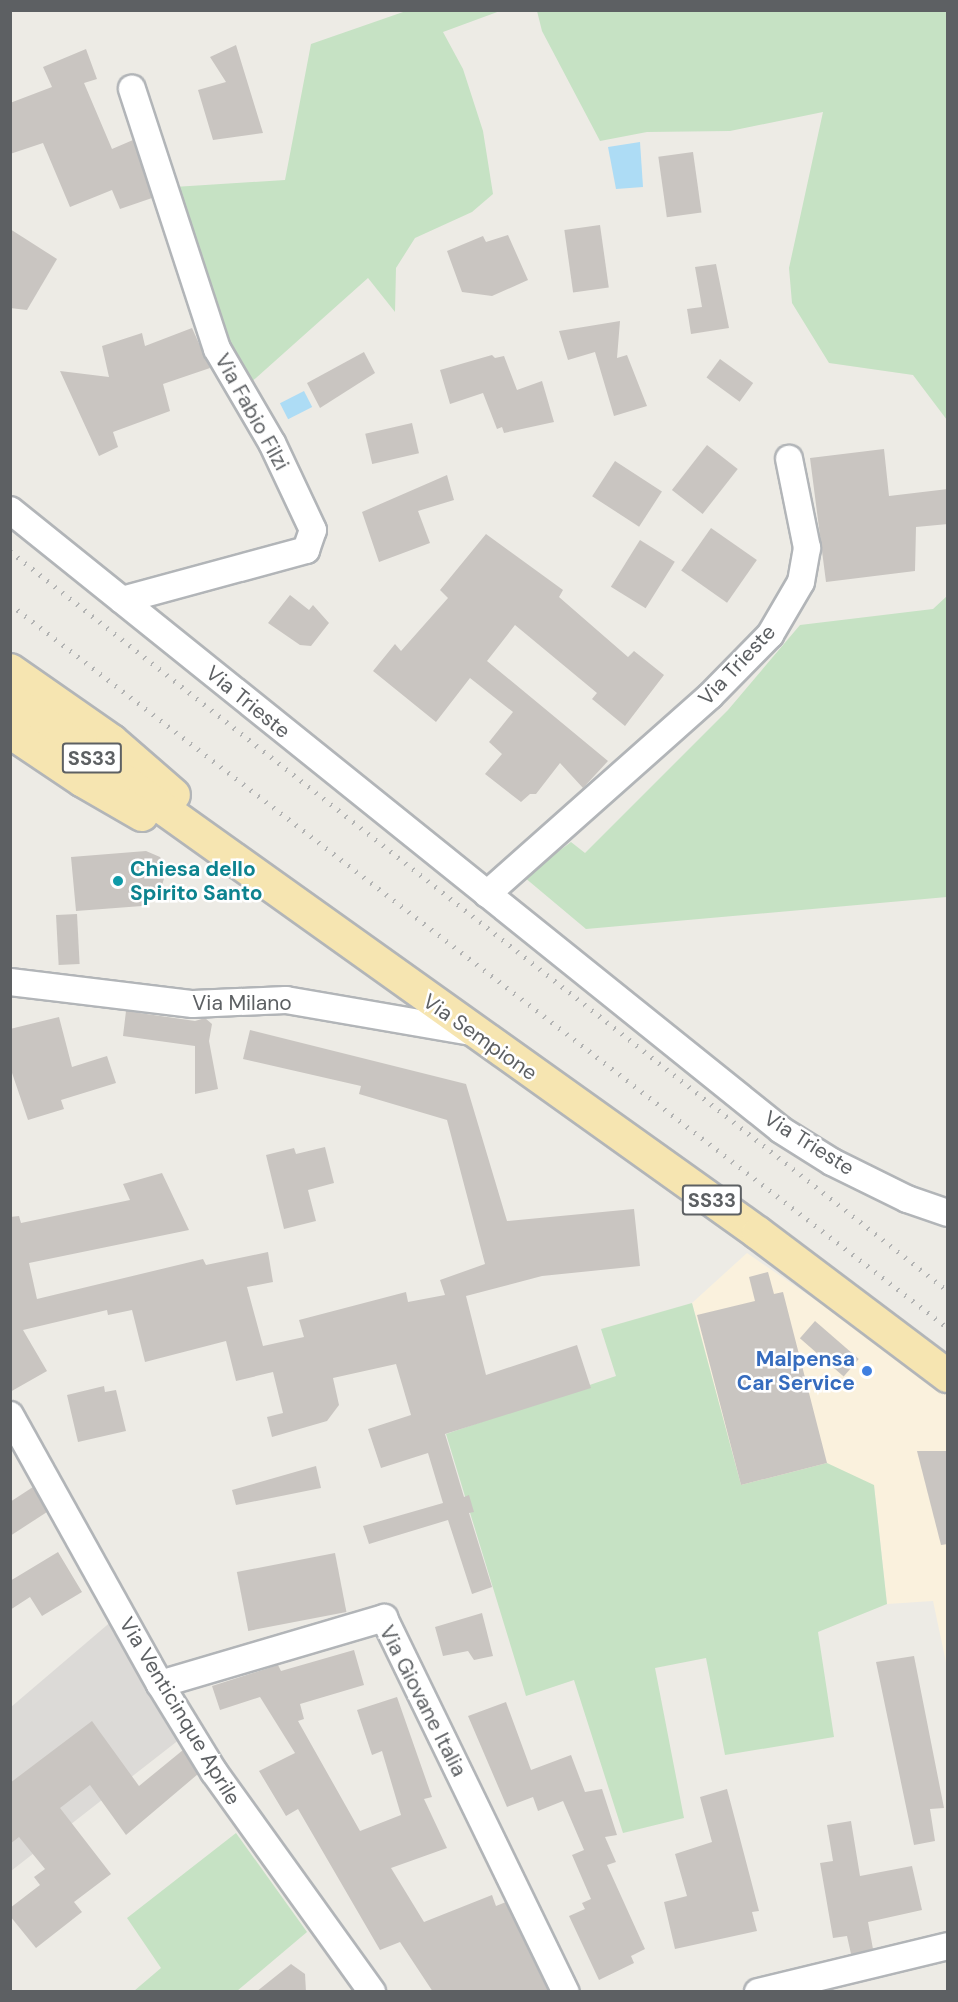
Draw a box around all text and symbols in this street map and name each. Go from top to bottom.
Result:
street label: Via Fabio Filzi [209,349,295,475]
street label: Via Trieste [693,619,781,711]
street label: Via Trieste [201,660,295,744]
road number: SS33 [60,741,124,775]
place label: Chiesa dello Spirito Santo [130,856,263,906]
marker: Chiesa dello Spirito Santo [111,874,125,888]
street label: Via Sempione [418,988,542,1086]
street label: Via Milano [192,990,292,1016]
street label: Via Trieste [759,1105,859,1181]
road number: SS33 [680,1183,744,1217]
place label: Malpensa Car Service [737,1346,855,1396]
marker: Malpensa Car Service [860,1364,874,1378]
street label: Via Venticinque Aprile [114,1613,246,1809]
street label: Via Giovane Italia [374,1621,472,1781]

